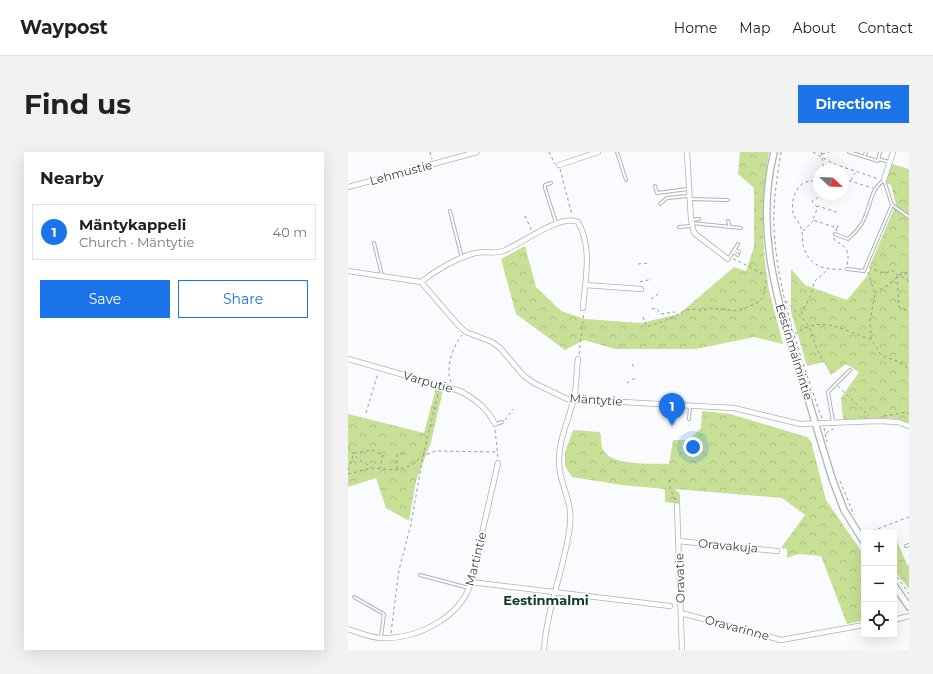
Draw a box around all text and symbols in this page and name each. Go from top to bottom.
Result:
text: Waypost [20,16,108,39]
text: Home [674,19,717,37]
text: Map [739,19,770,37]
text: About [792,19,836,37]
text: Contact [858,19,913,37]
button: Directions [798,85,909,123]
text: Find us [24,87,131,121]
street label: Lehmustie [368,157,434,188]
north arrow [813,164,849,200]
text: Nearby [40,168,104,188]
text: Mäntykappeli [79,215,186,234]
text: 1 [51,224,57,240]
text: 40 m [273,224,307,240]
text: Church · Mäntytie [79,234,194,250]
button: Save [40,280,170,318]
button: Share [178,280,308,318]
street label: Eestinmalmintie [773,302,816,402]
street label: Varputie [402,367,455,396]
street label: Mäntytie [569,390,623,409]
pin: 1 [659,393,685,426]
your location [683,437,703,457]
street label: Martintie [462,530,489,587]
map controls [861,530,897,638]
button: + [861,530,897,566]
street label: Oravakuja [697,535,759,556]
street label: Oravatie [671,553,688,603]
button: − [861,566,897,602]
district label: Eestinmalmi [503,592,589,608]
button: locate [861,602,897,638]
street label: Oravarinne [703,612,771,643]

